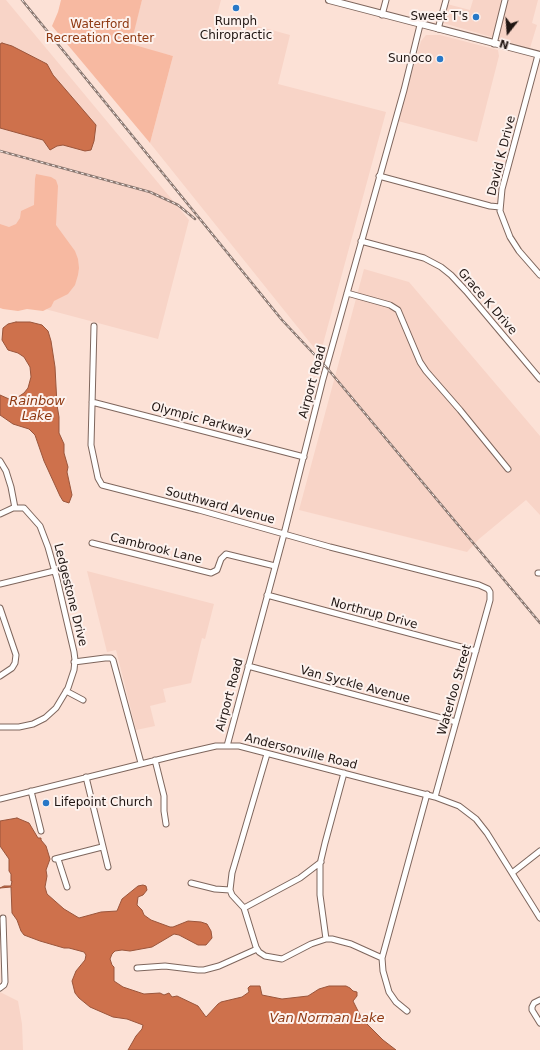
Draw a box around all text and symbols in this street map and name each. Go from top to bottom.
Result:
marker: Rumph Chiropractic [231,3,241,13]
place label: Sweet T's [410,10,468,24]
marker: Sweet T's [471,12,481,22]
north arrow [488,12,528,52]
place label: Rumph Chiropractic [200,15,272,43]
park label: Waterford Recreation Center [46,18,154,46]
text: N [498,36,511,52]
place label: Sunoco [388,52,432,66]
marker: Sunoco [435,54,445,64]
street label: David K Drive [485,114,519,198]
street label: Grace K Drive [454,266,520,338]
street label: Airport Road [296,344,330,420]
water label: Rainbow Lake [9,394,65,425]
street label: Olympic Parkway [149,400,253,440]
street label: Southward Avenue [164,484,276,528]
street label: Cambrook Lane [109,531,203,567]
street label: Ledgestone Drive [50,542,90,648]
street label: Northrup Drive [329,595,419,633]
street label: Waterloo Street [435,643,475,737]
street label: Airport Road [213,657,247,733]
street label: Van Syckle Avenue [298,663,412,707]
street label: Andersonville Road [243,731,359,773]
place label: Lifepoint Church [54,796,153,810]
marker: Lifepoint Church [41,798,51,808]
water label: Van Norman Lake [269,1011,385,1027]

